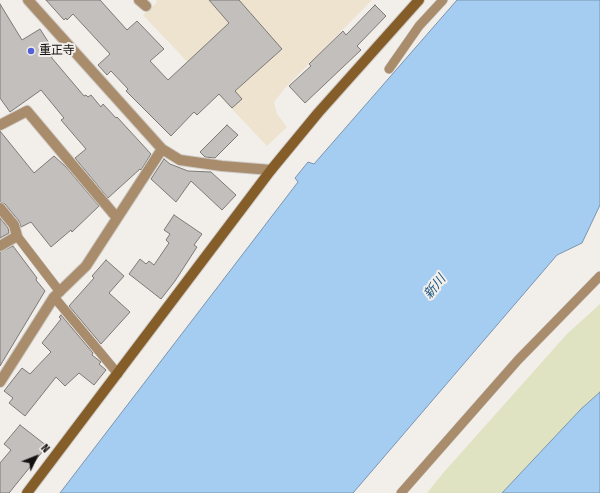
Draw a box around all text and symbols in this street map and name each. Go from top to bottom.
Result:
place label: 重正寺 [39,44,75,58]
marker: 重正寺 [26,46,36,56]
water label: 新川 [421,272,449,302]
north arrow [16,437,56,477]
text: N [38,442,52,455]

